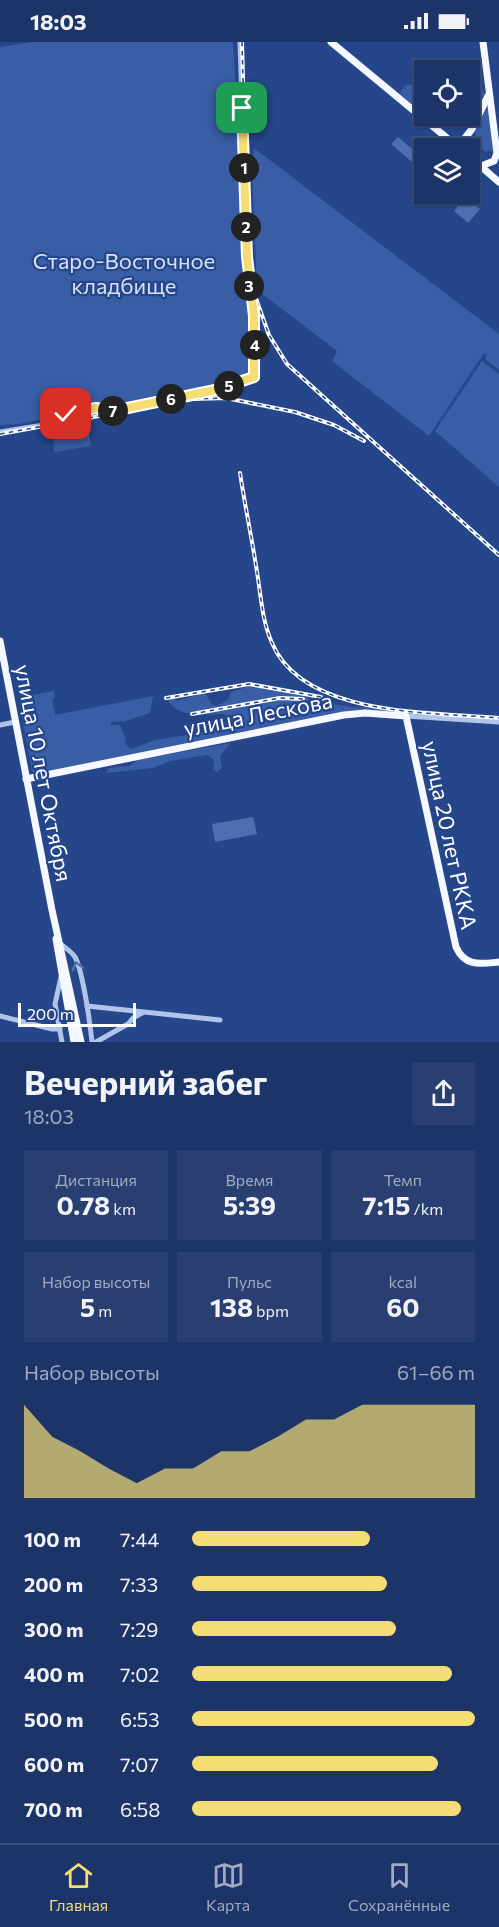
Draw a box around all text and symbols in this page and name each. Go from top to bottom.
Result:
text: 18:03 [30,8,87,35]
map controls [414,60,480,204]
button: locate [414,60,480,126]
pin [216,82,267,133]
icon: arrive [225,91,258,124]
button: layers [414,138,480,204]
pin: 1 [229,153,259,183]
text: 1 [240,158,248,177]
pin: 2 [231,212,261,242]
text: 2 [241,217,251,236]
park label: Старо-Восточное кладбище [33,247,215,299]
pin: 3 [234,271,264,301]
text: 3 [244,276,254,295]
pin: 4 [240,330,270,360]
text: 4 [250,335,260,354]
pin: 5 [214,371,244,401]
text: 5 [224,376,234,395]
pin: 6 [156,384,186,414]
pin [40,388,91,439]
text: 6 [166,389,176,408]
pin: 7 [98,396,128,426]
icon: check [49,397,82,430]
text: 7 [109,401,117,420]
street label: улица 10 лет Октября [10,662,78,884]
street label: улица Лескова [181,686,335,742]
street label: улица 20 лет РККА [417,738,483,932]
one-way arrow [71,961,84,971]
scale bar [18,1000,136,1028]
text: 200 m [27,1004,74,1023]
text: Вечерний забег [24,1061,267,1102]
button: share [412,1062,475,1125]
text: 18:03 [24,1104,74,1128]
text: Дистанция [55,1170,137,1189]
text: Время [226,1170,273,1189]
text: Темп [384,1170,422,1189]
text: 0.78 [56,1189,110,1220]
text: 5:39 [223,1189,276,1220]
text: 7:15 [362,1189,410,1220]
text: km [110,1199,136,1218]
text: /km [410,1199,443,1218]
text: Набор высоты [42,1272,150,1291]
text: Пульс [227,1272,272,1291]
text: kcal [388,1272,417,1291]
text: 5 [80,1291,95,1322]
text: 138 [210,1291,253,1322]
text: 60 [386,1291,419,1322]
text: m [95,1301,112,1320]
text: bpm [253,1301,289,1320]
text: Набор высоты [24,1360,160,1384]
text: 61–66 m [397,1360,475,1384]
text: 100 m [24,1527,81,1551]
text: 7:44 [120,1527,159,1551]
text: 200 m [24,1572,83,1596]
text: 7:33 [120,1572,158,1596]
text: 300 m [24,1617,84,1641]
text: 7:29 [120,1617,158,1641]
text: 400 m [24,1662,84,1686]
text: 7:02 [120,1662,159,1686]
text: 500 m [24,1707,84,1731]
text: 6:53 [120,1707,160,1731]
text: 600 m [24,1752,84,1776]
text: 7:07 [120,1752,159,1776]
text: 700 m [24,1797,83,1821]
text: 6:58 [120,1797,161,1821]
tab: Главная [49,1859,108,1914]
tab: Карта [206,1859,250,1914]
tab: Сохранённые [348,1859,450,1914]

